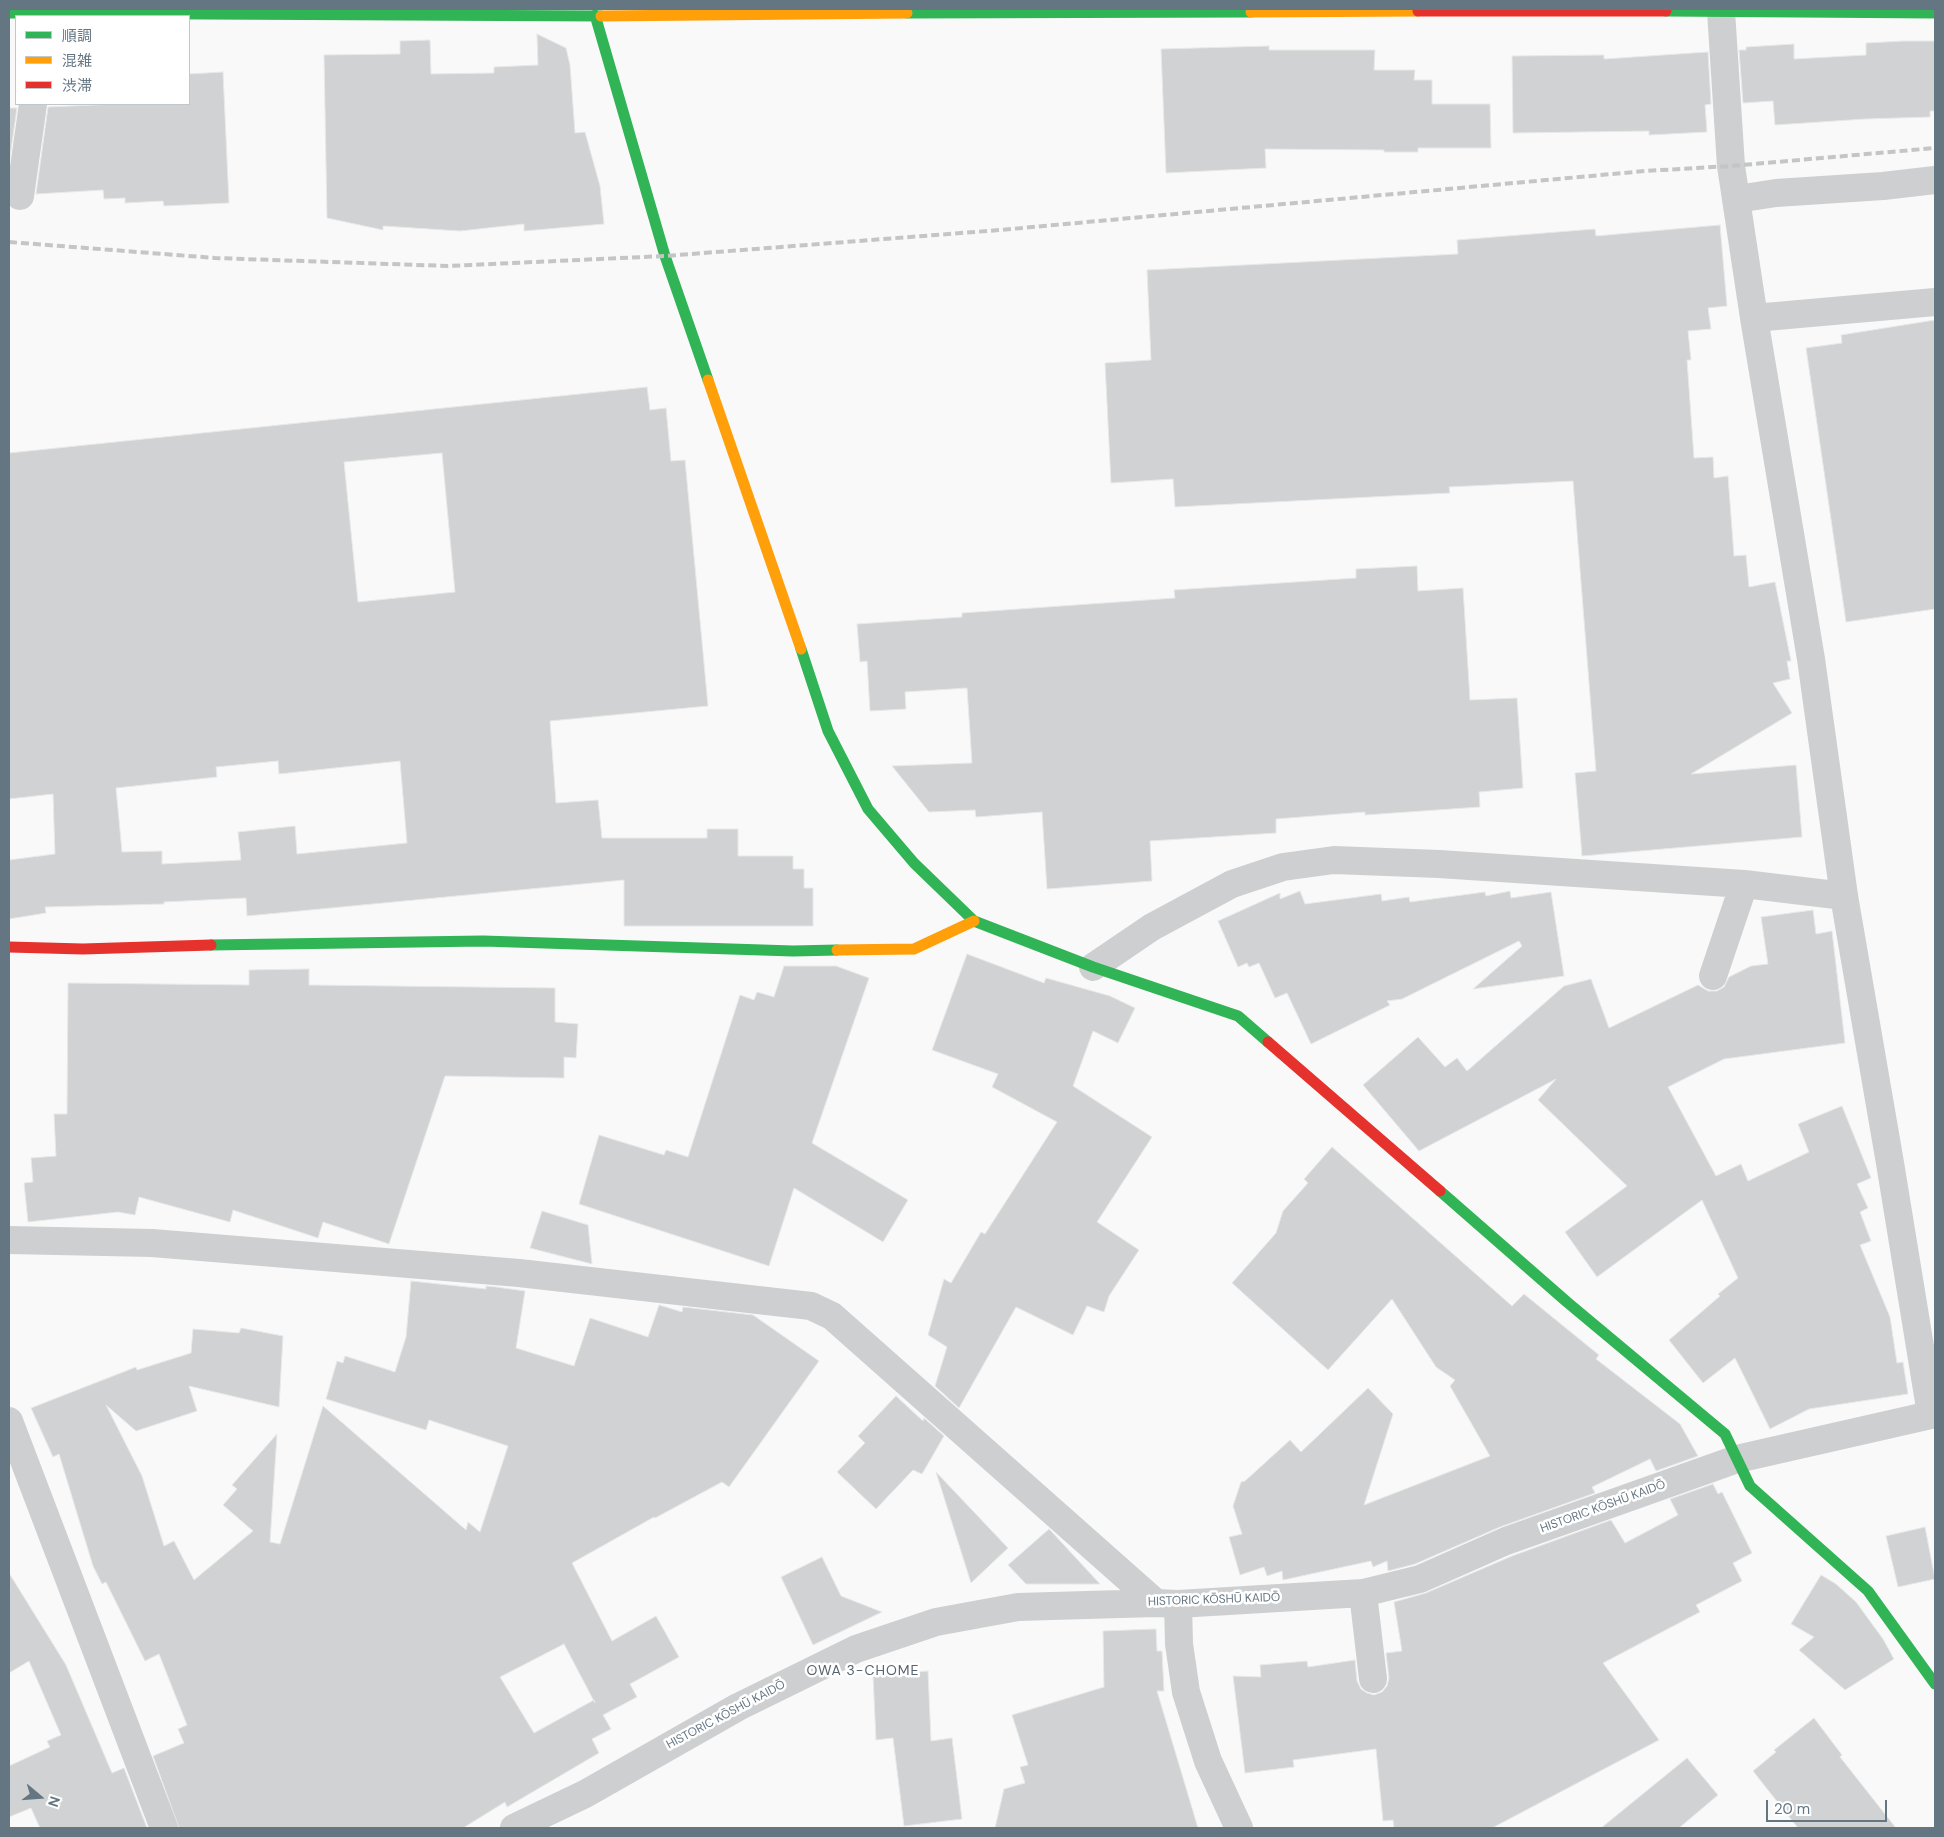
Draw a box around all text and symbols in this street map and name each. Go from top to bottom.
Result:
legend [15,15,190,105]
text: 順調 [62,26,92,46]
text: 混雑 [62,51,92,71]
text: 渋滞 [62,76,92,96]
street label: HISTORIC KŌSHŪ KAIDŌ [1538,1478,1668,1536]
street label: HISTORIC KŌSHŪ KAIDŌ [1148,1590,1280,1610]
district label: OWA 3-CHOME [805,1663,921,1679]
street label: HISTORIC KŌSHŪ KAIDŌ [664,1678,788,1752]
north arrow [15,1772,65,1822]
scale bar [1769,1790,1890,1822]
text: N [44,1794,64,1809]
text: 20 m [1774,1799,1810,1819]

